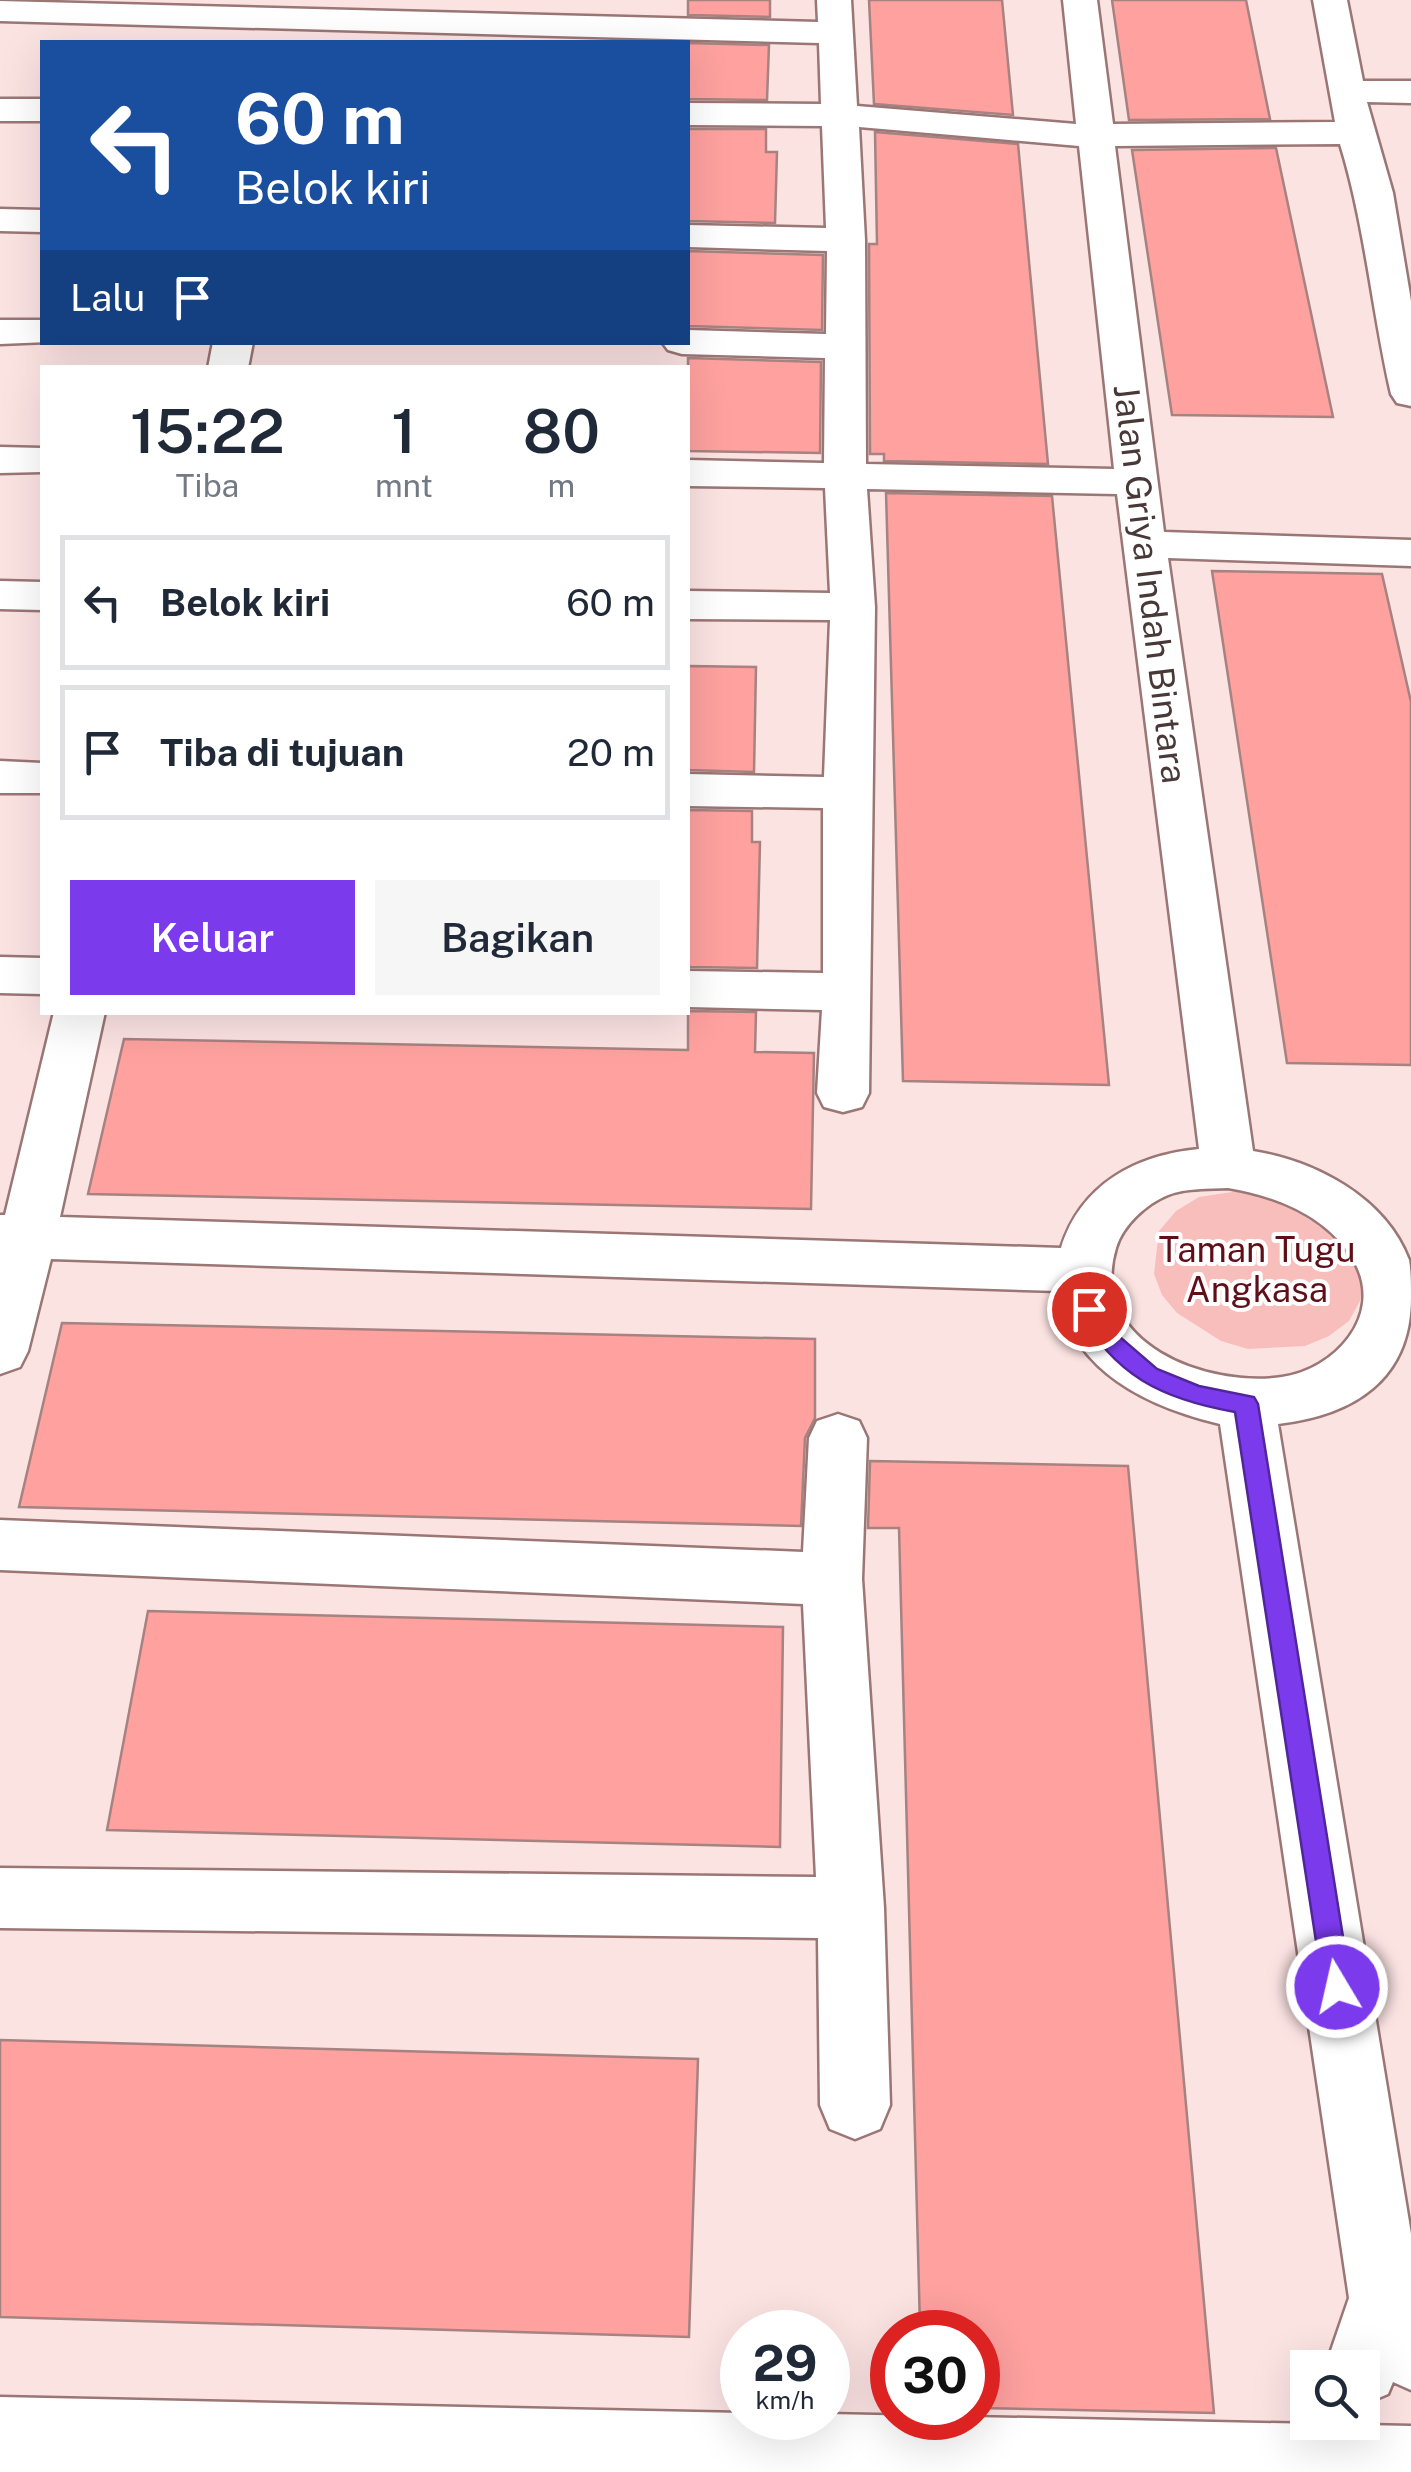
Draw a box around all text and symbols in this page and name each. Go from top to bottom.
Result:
text: 60 m [235,77,405,160]
icon: left [70,80,200,210]
text: Belok kiri [235,161,430,214]
icon: arrive [165,270,220,325]
text: Lalu [70,275,145,320]
street label: Jalan Griya Indah Bintara [1106,382,1195,786]
text: 15:22 [130,396,285,467]
text: 1 [391,396,416,467]
text: 80 [523,396,600,467]
text: Tiba [176,467,239,504]
text: mnt [375,467,433,504]
text: m [548,467,575,504]
icon: left [75,575,130,630]
text: Belok kiri [160,580,330,625]
text: 60 m [566,580,655,625]
icon: arrive [75,725,130,780]
text: Tiba di tujuan [160,730,404,775]
text: 20 m [567,730,655,775]
button: Keluar [70,880,355,995]
button: Bagikan [375,880,660,995]
park label: Taman Tugu Angkasa [1159,1229,1355,1310]
pin [1047,1267,1132,1352]
icon: arrive [1062,1282,1117,1337]
position arrow [1285,1935,1389,2039]
speed limit sign: 30 [870,2310,1000,2440]
text: 29 [753,2333,817,2392]
map controls [1290,2350,1380,2440]
button: search [1290,2350,1380,2440]
text: km/h [756,2385,814,2415]

